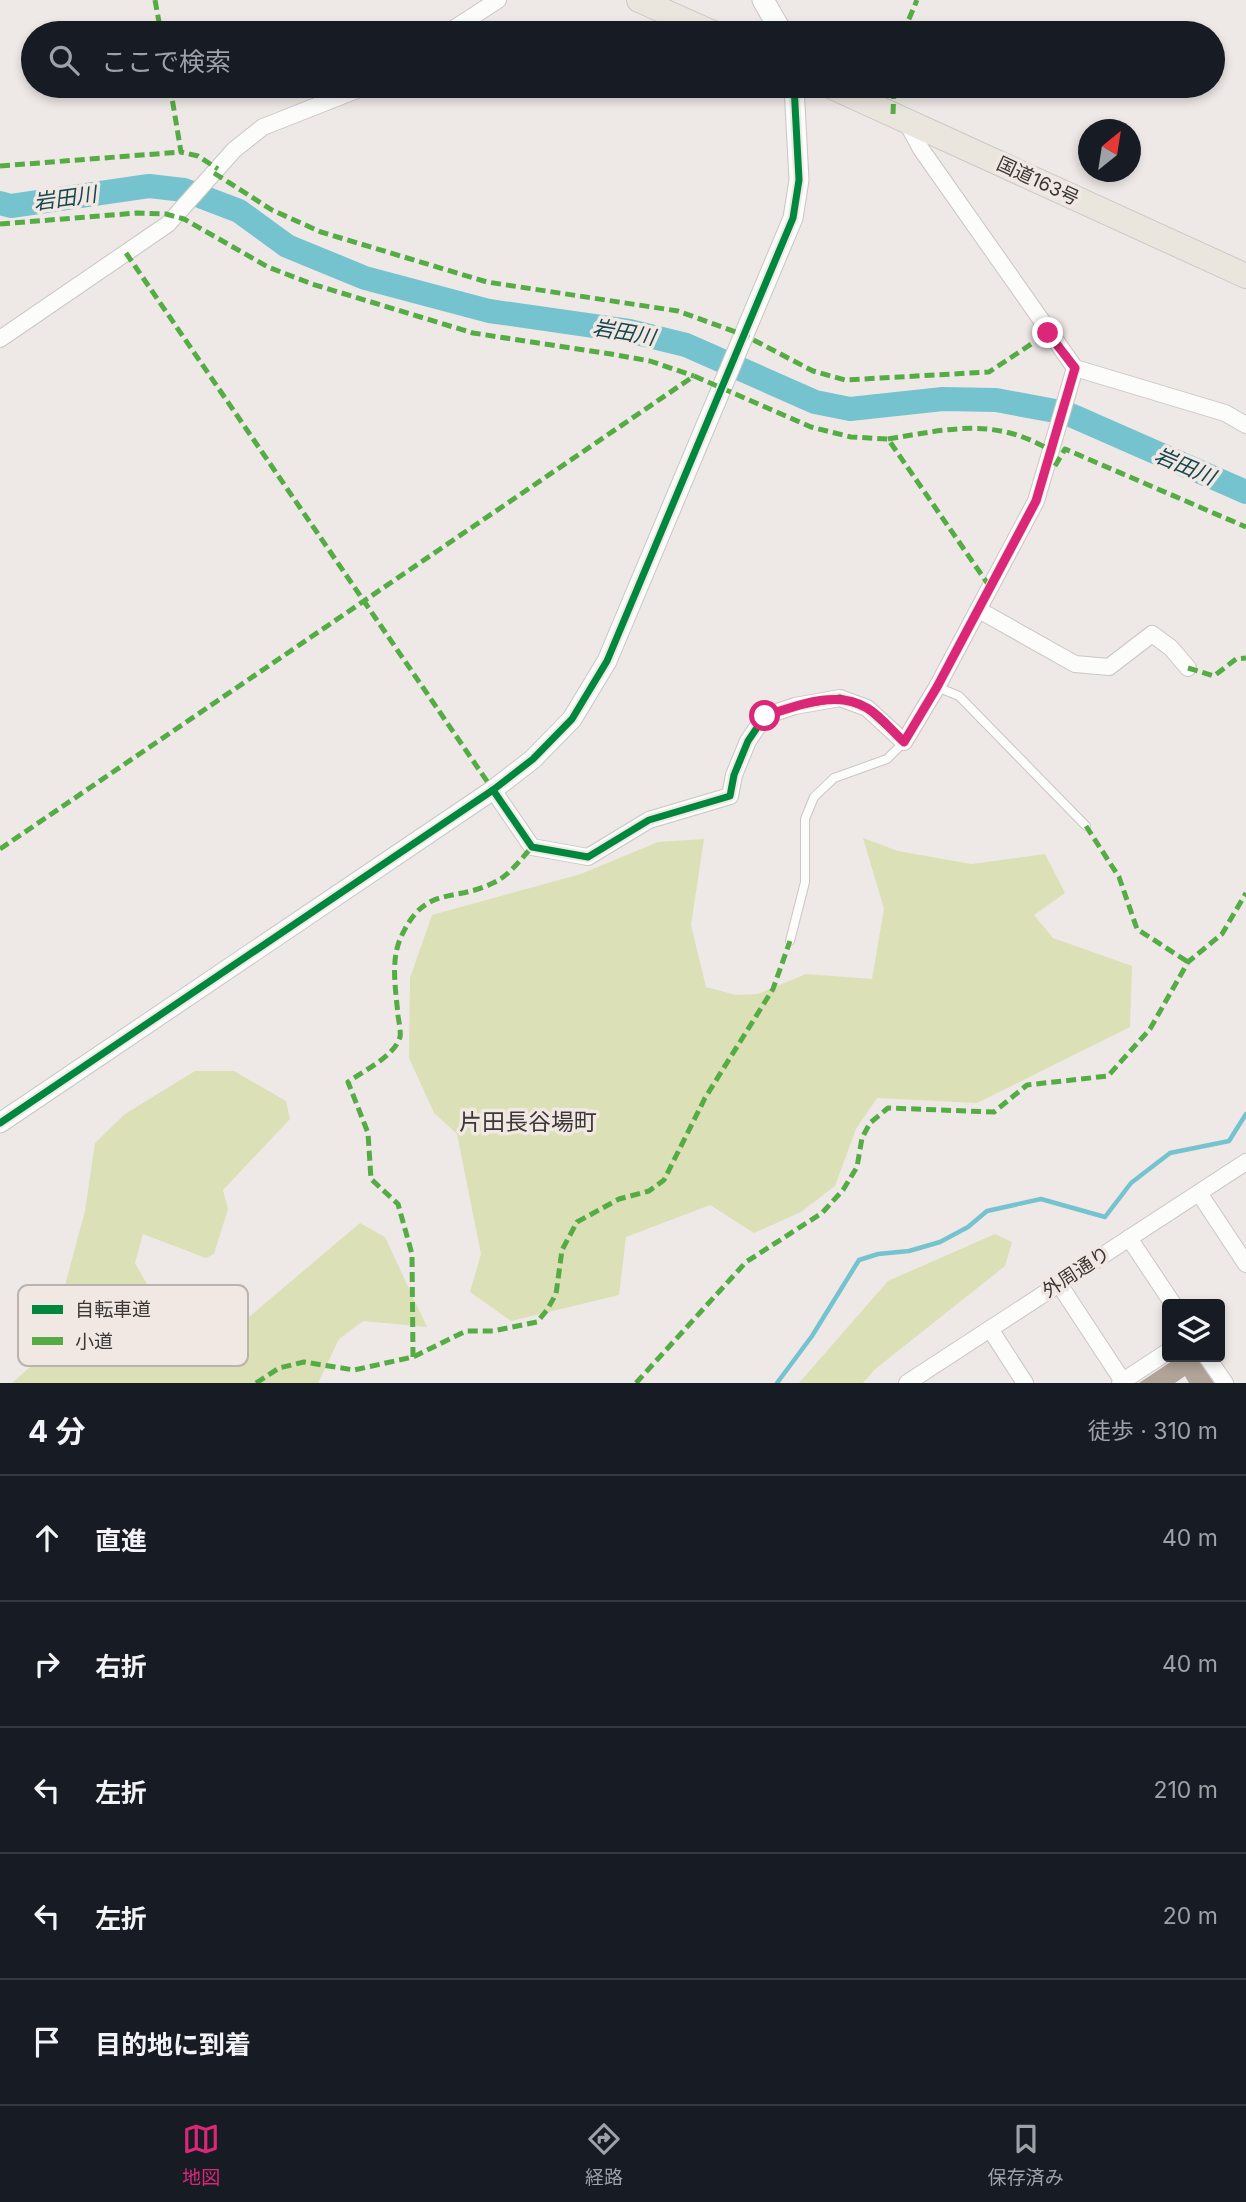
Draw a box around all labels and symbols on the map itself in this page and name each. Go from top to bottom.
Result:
north arrow [1078,119,1141,182]
street label: 国道163号 [993,152,1083,210]
water label: 岩田川 [32,181,100,215]
water label: 岩田川 [591,314,659,350]
route end [1032,317,1063,348]
water label: 岩田川 [1151,442,1221,491]
route start [749,700,780,731]
district label: 片田長谷場町 [459,1108,597,1136]
street label: 外周通り [1038,1242,1114,1302]
legend [18,1285,248,1366]
text: 自転車道 [75,1298,151,1321]
text: 小道 [75,1330,113,1353]

